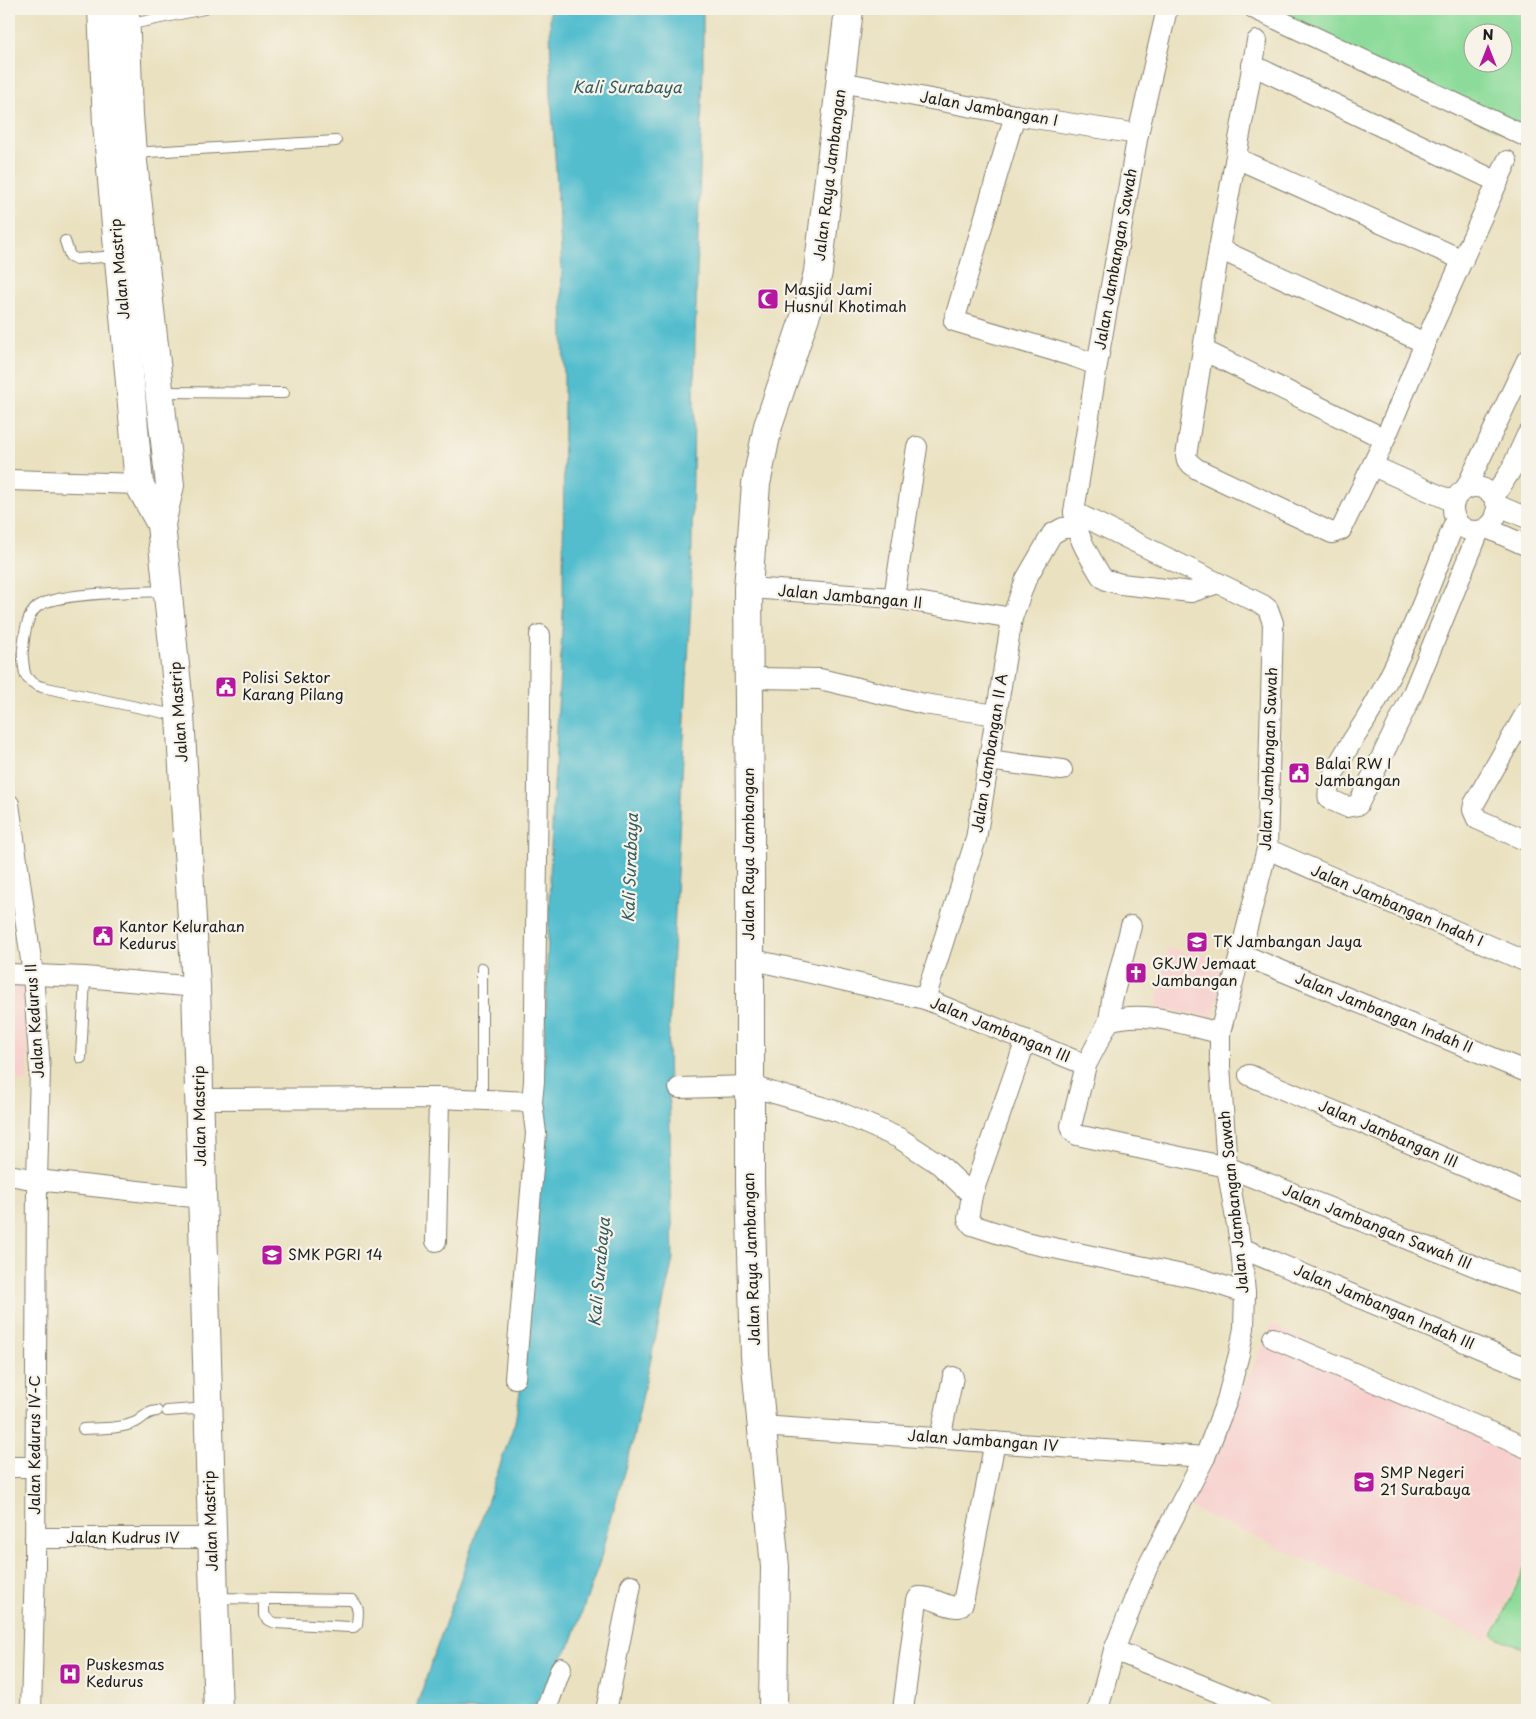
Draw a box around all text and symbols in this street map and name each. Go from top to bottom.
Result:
north arrow [1464,22,1514,72]
text: N [1482,24,1494,45]
water label: Kali Surabaya [572,74,683,98]
street label: Jalan Jambangan I [918,84,1060,131]
street label: Jalan Raya Jambangan [807,87,850,262]
street label: Jalan Jambangan Sawah [1087,166,1142,351]
street label: Jalan Mastrip [103,218,134,320]
place label: Masjid Jami Husnul Khotimah [784,277,907,317]
mosque icon: Masjid Jami Husnul Khotimah [756,287,780,311]
street label: Jalan Jambangan II [777,578,923,613]
street label: Jalan Mastrip [162,661,192,763]
place label: Polisi Sektor Karang Pilang [242,665,344,705]
street label: Jalan Jambangan Sawah [1253,667,1282,851]
street label: Jalan Jambangan II A [965,672,1012,834]
public building icon: Polisi Sektor Karang Pilang [214,675,238,699]
place label: Balai RW I Jambangan [1315,751,1401,791]
public building icon: Balai RW I Jambangan [1287,761,1311,785]
street label: Jalan Raya Jambangan [736,767,759,941]
water label: Kali Surabaya [615,812,643,923]
street label: Jalan Jambangan Indah I [1308,858,1487,951]
place label: Kantor Kelurahan Kedurus [119,914,245,954]
public building icon: Kantor Kelurahan Kedurus [91,924,115,948]
place label: TK Jambangan Jaya [1213,929,1363,952]
school or university icon: TK Jambangan Jaya [1185,930,1209,954]
place label: GKJW Jemaat Jambangan [1152,951,1256,991]
church icon: GKJW Jemaat Jambangan [1124,961,1148,985]
street label: Jalan Kedurus II [18,963,49,1079]
street label: Jalan Jambangan Indah II [1292,965,1477,1058]
street label: Jalan Jambangan III [927,990,1074,1067]
street label: Jalan Mastrip [186,1065,211,1167]
street label: Jalan Jambangan III [1315,1093,1462,1172]
street label: Jalan Jambangan Sawah [1211,1109,1254,1295]
street label: Jalan Raya Jambangan [736,1172,765,1346]
street label: Jalan Jambangan Sawah III [1279,1177,1476,1274]
water label: Kali Surabaya [581,1215,615,1327]
place label: SMK PGRI 14 [288,1242,383,1265]
school or university icon: SMK PGRI 14 [260,1243,284,1267]
street label: Jalan Jambangan Indah III [1291,1257,1479,1354]
street label: Jalan Kedurus IV-C [22,1375,45,1515]
street label: Jalan Jambangan IV [907,1423,1059,1456]
place label: SMP Negeri 21 Surabaya [1380,1460,1471,1500]
street label: Jalan Mastrip [196,1470,223,1572]
school or university icon: SMP Negeri 21 Surabaya [1352,1470,1376,1494]
street label: Jalan Kudrus IV [66,1525,180,1548]
place label: Puskesmas Kedurus [86,1652,164,1692]
hospital icon: Puskesmas Kedurus [58,1662,82,1686]

